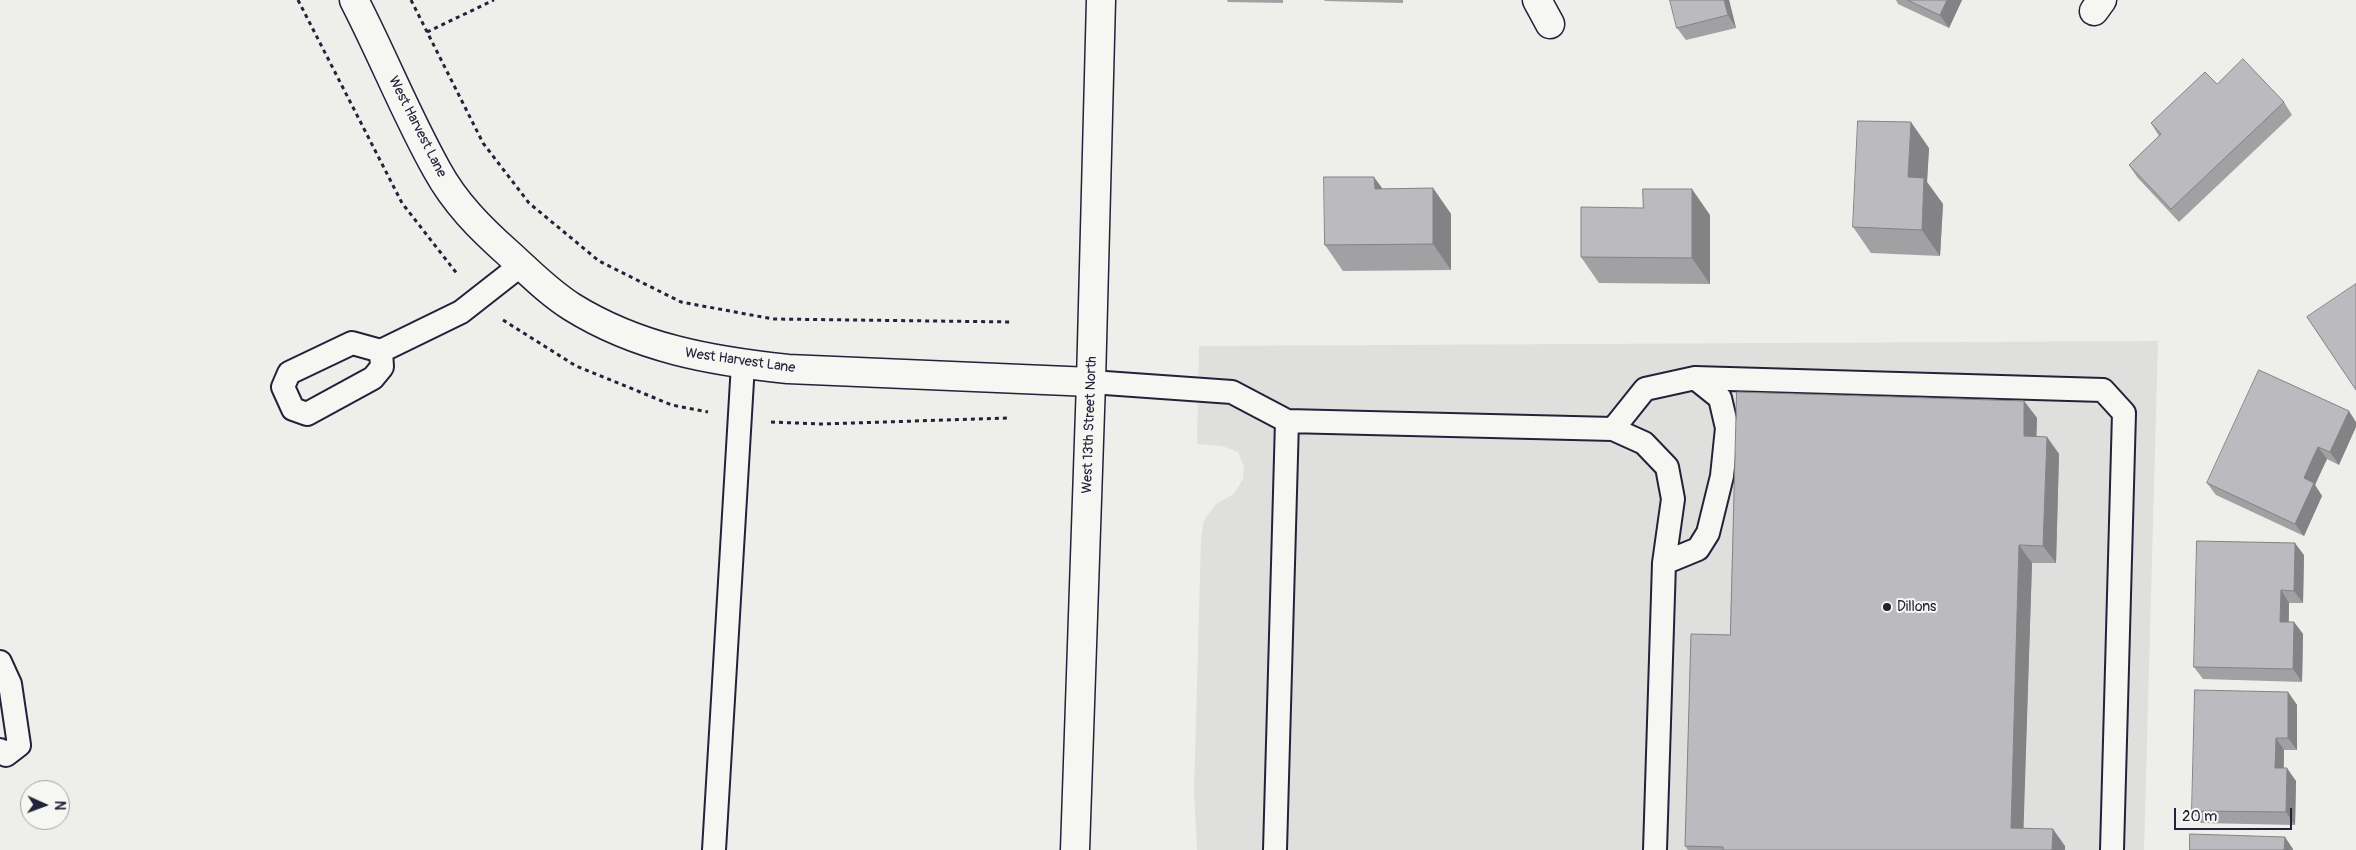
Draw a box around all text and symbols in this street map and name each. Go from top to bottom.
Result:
street label: West Harvest Lane [384,74,450,180]
street label: West Harvest Lane [684,345,796,377]
street label: West 13th Street North [1079,356,1101,494]
place label: Dillons [1897,599,1936,615]
marker: Dillons [1881,601,1893,613]
north arrow [20,780,70,830]
scale bar [2176,798,2294,830]
text: N [51,800,68,811]
text: 20 m [2182,807,2217,826]

